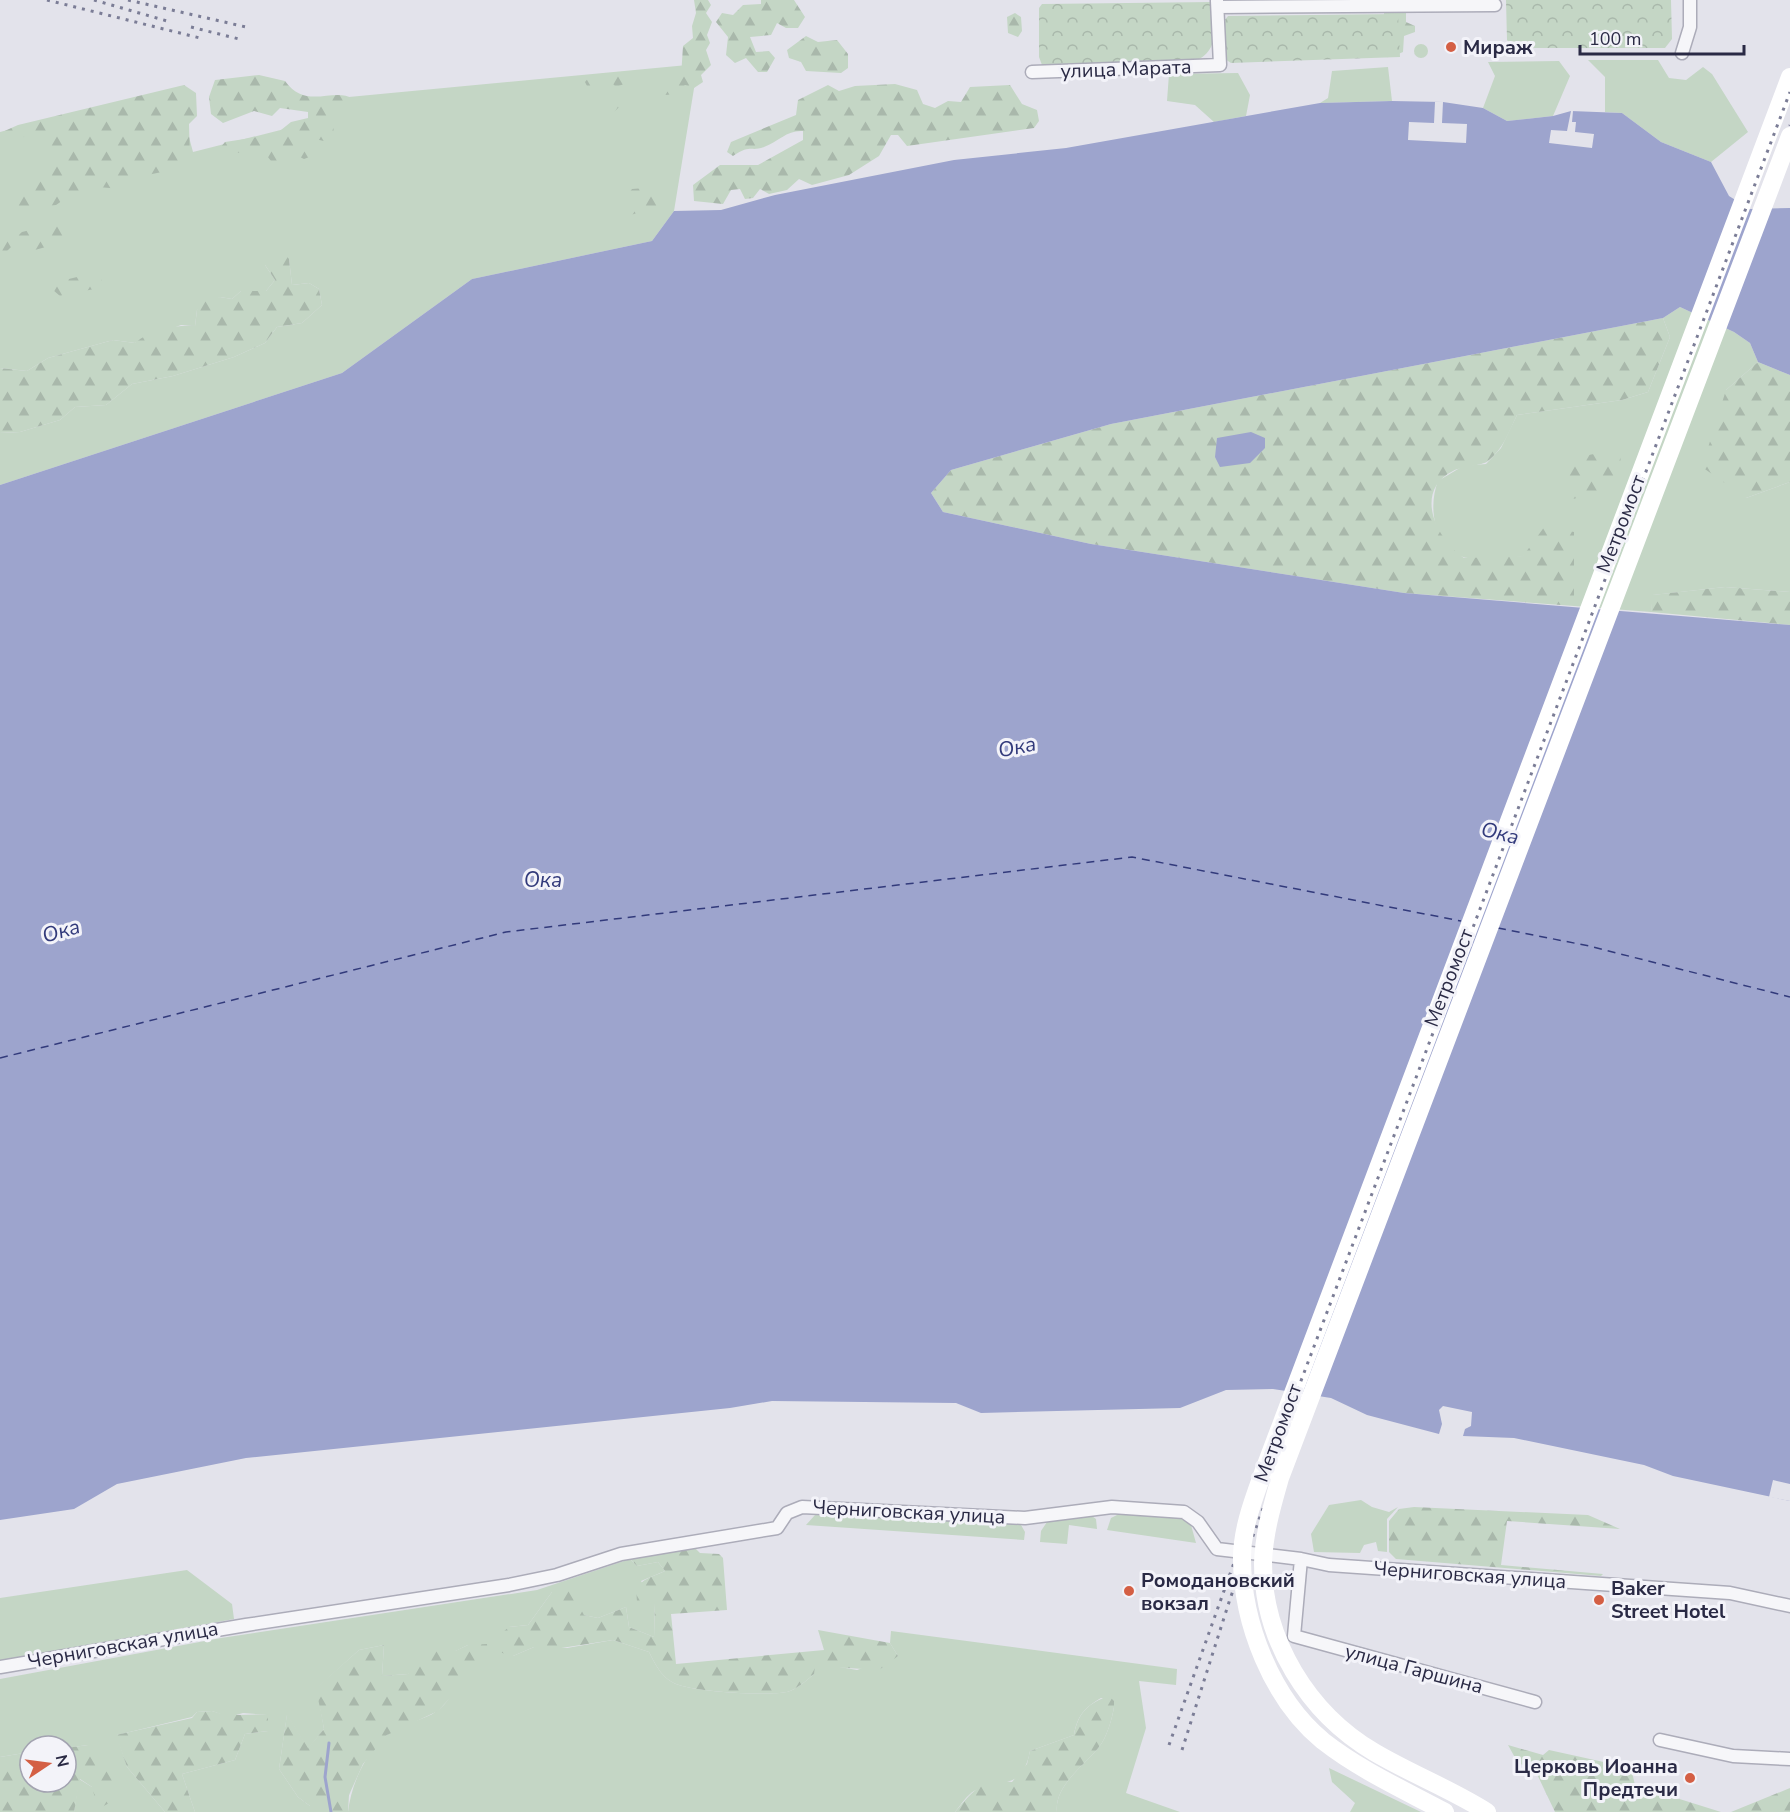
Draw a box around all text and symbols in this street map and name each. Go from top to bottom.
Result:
scale bar [1580,18,1744,56]
text: 100 m [1589,27,1641,51]
place label: Мираж [1463,34,1533,61]
marker: Мираж [1444,40,1458,54]
street label: улица Марата [1060,53,1192,85]
street label: Метромост [1590,471,1652,577]
water label: Ока [995,730,1039,764]
water label: Ока [1478,815,1522,851]
water label: Ока [524,866,562,894]
water label: Ока [39,912,83,950]
street label: Метромост [1418,925,1480,1031]
street label: Метромост [1248,1380,1308,1486]
street label: Черниговская улица [812,1493,1006,1531]
street label: Черниговская улица [1373,1555,1567,1595]
place label: Ромодановский вокзал [1141,1567,1295,1617]
place label: Baker Street Hotel [1611,1575,1726,1625]
marker: Ромодановский вокзал [1122,1584,1136,1598]
marker: Baker Street Hotel [1592,1593,1606,1607]
street label: Черниговская улица [26,1615,220,1675]
street label: улица Гаршина [1342,1638,1486,1700]
north arrow [18,1734,78,1794]
text: N [50,1753,74,1769]
place label: Церковь Иоанна Предтечи [1514,1753,1678,1803]
marker: Церковь Иоанна Предтечи [1683,1771,1697,1785]

